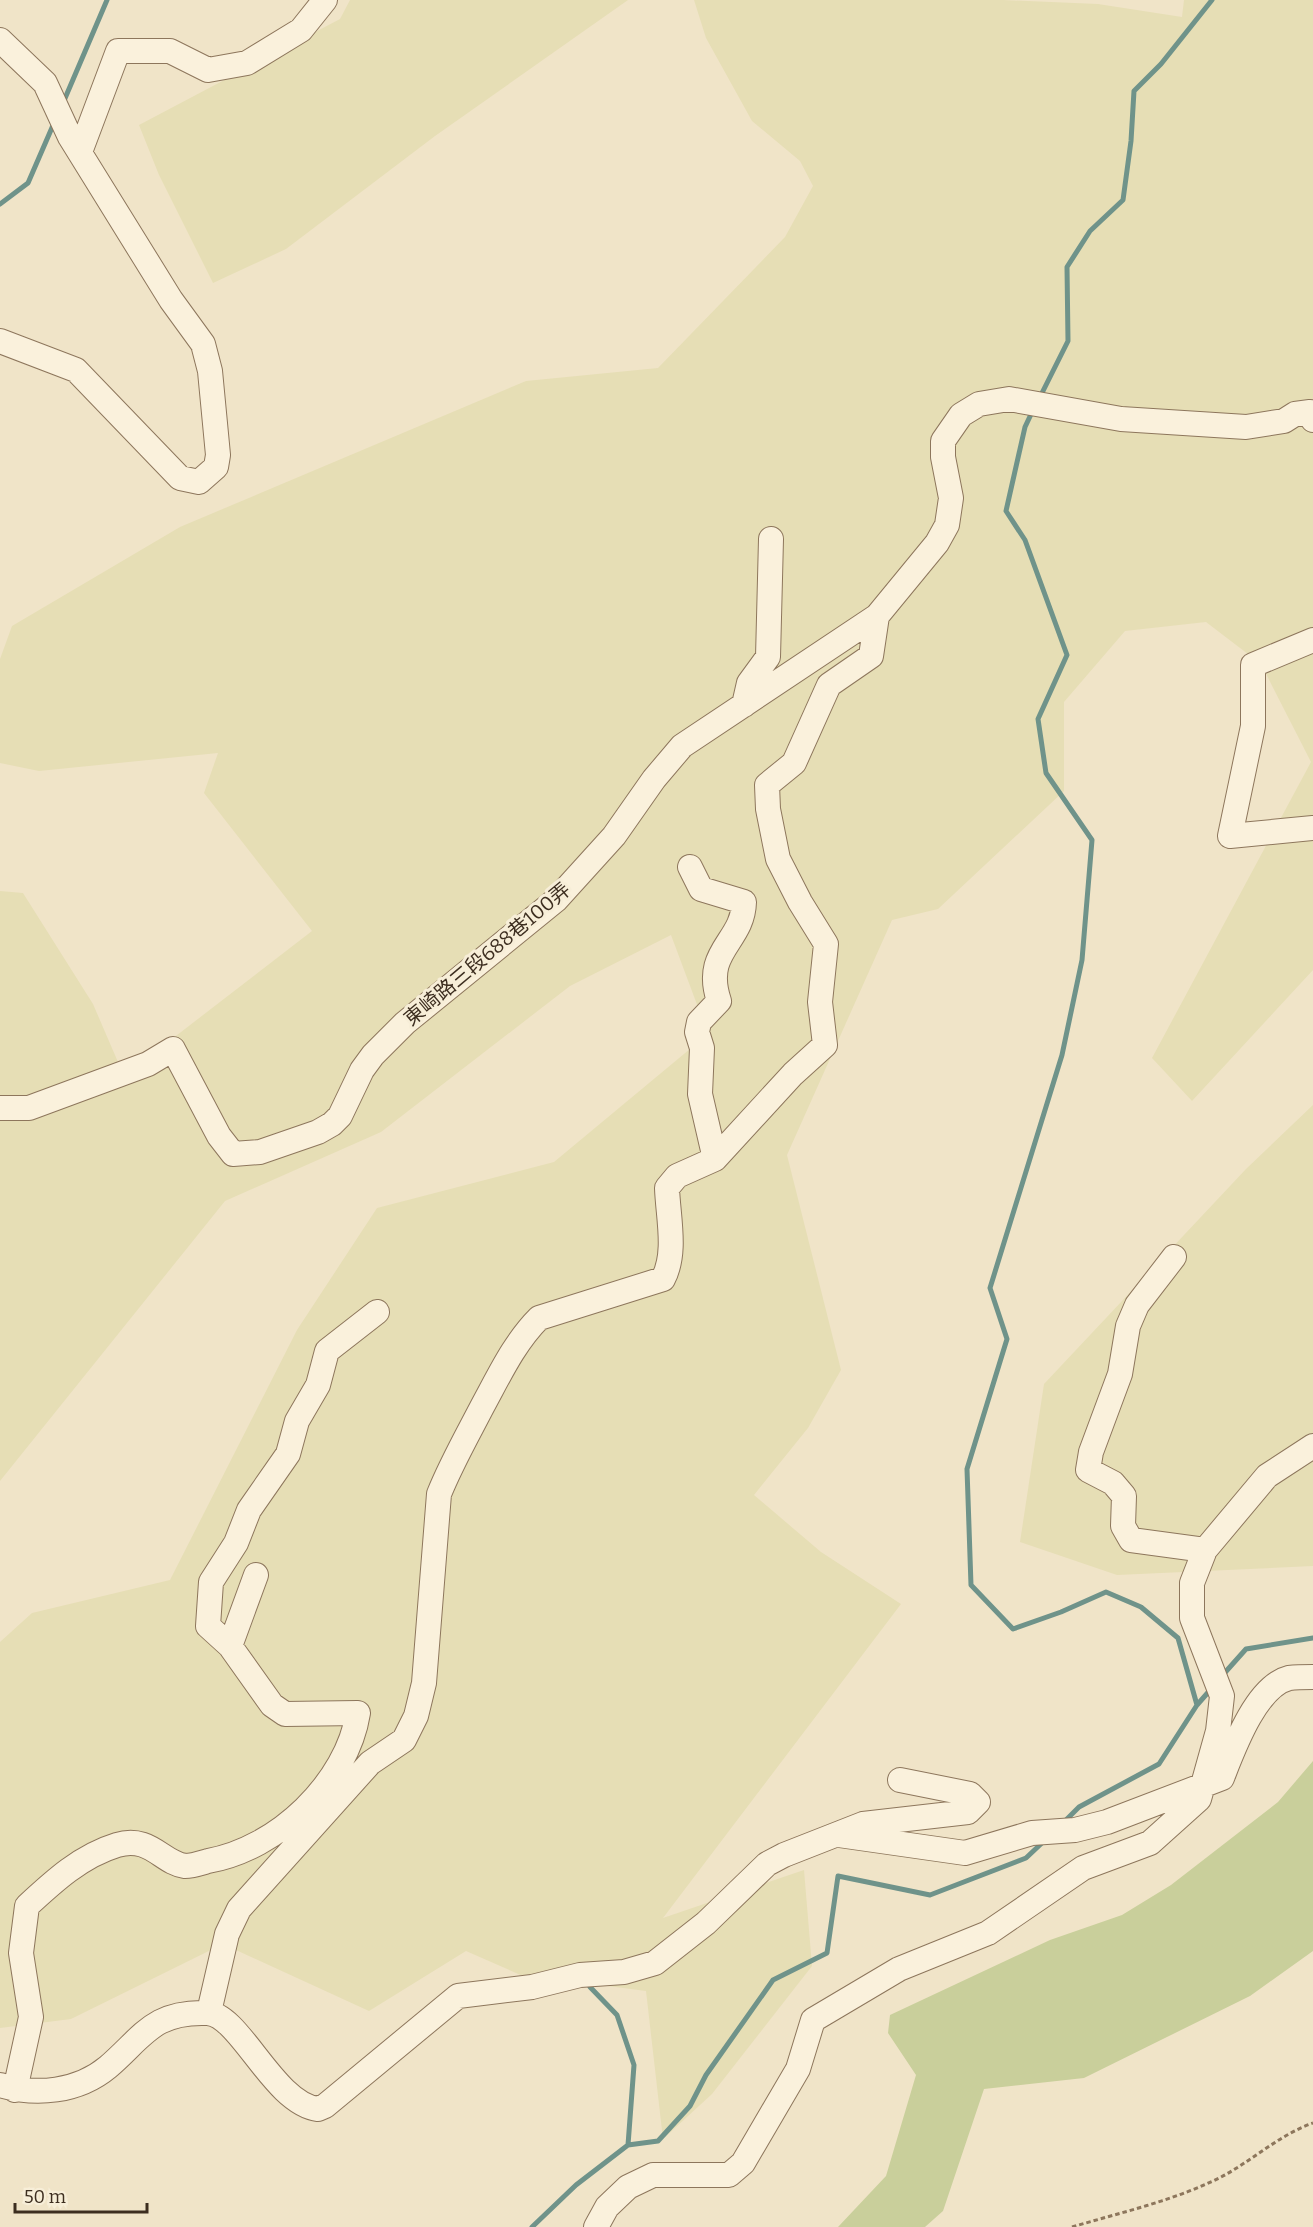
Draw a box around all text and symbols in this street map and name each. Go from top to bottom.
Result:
street label: 東崎路三段688巷100弄 [399,877,575,1031]
scale bar [15,2176,147,2214]
text: 50 m [24,2186,66,2208]

